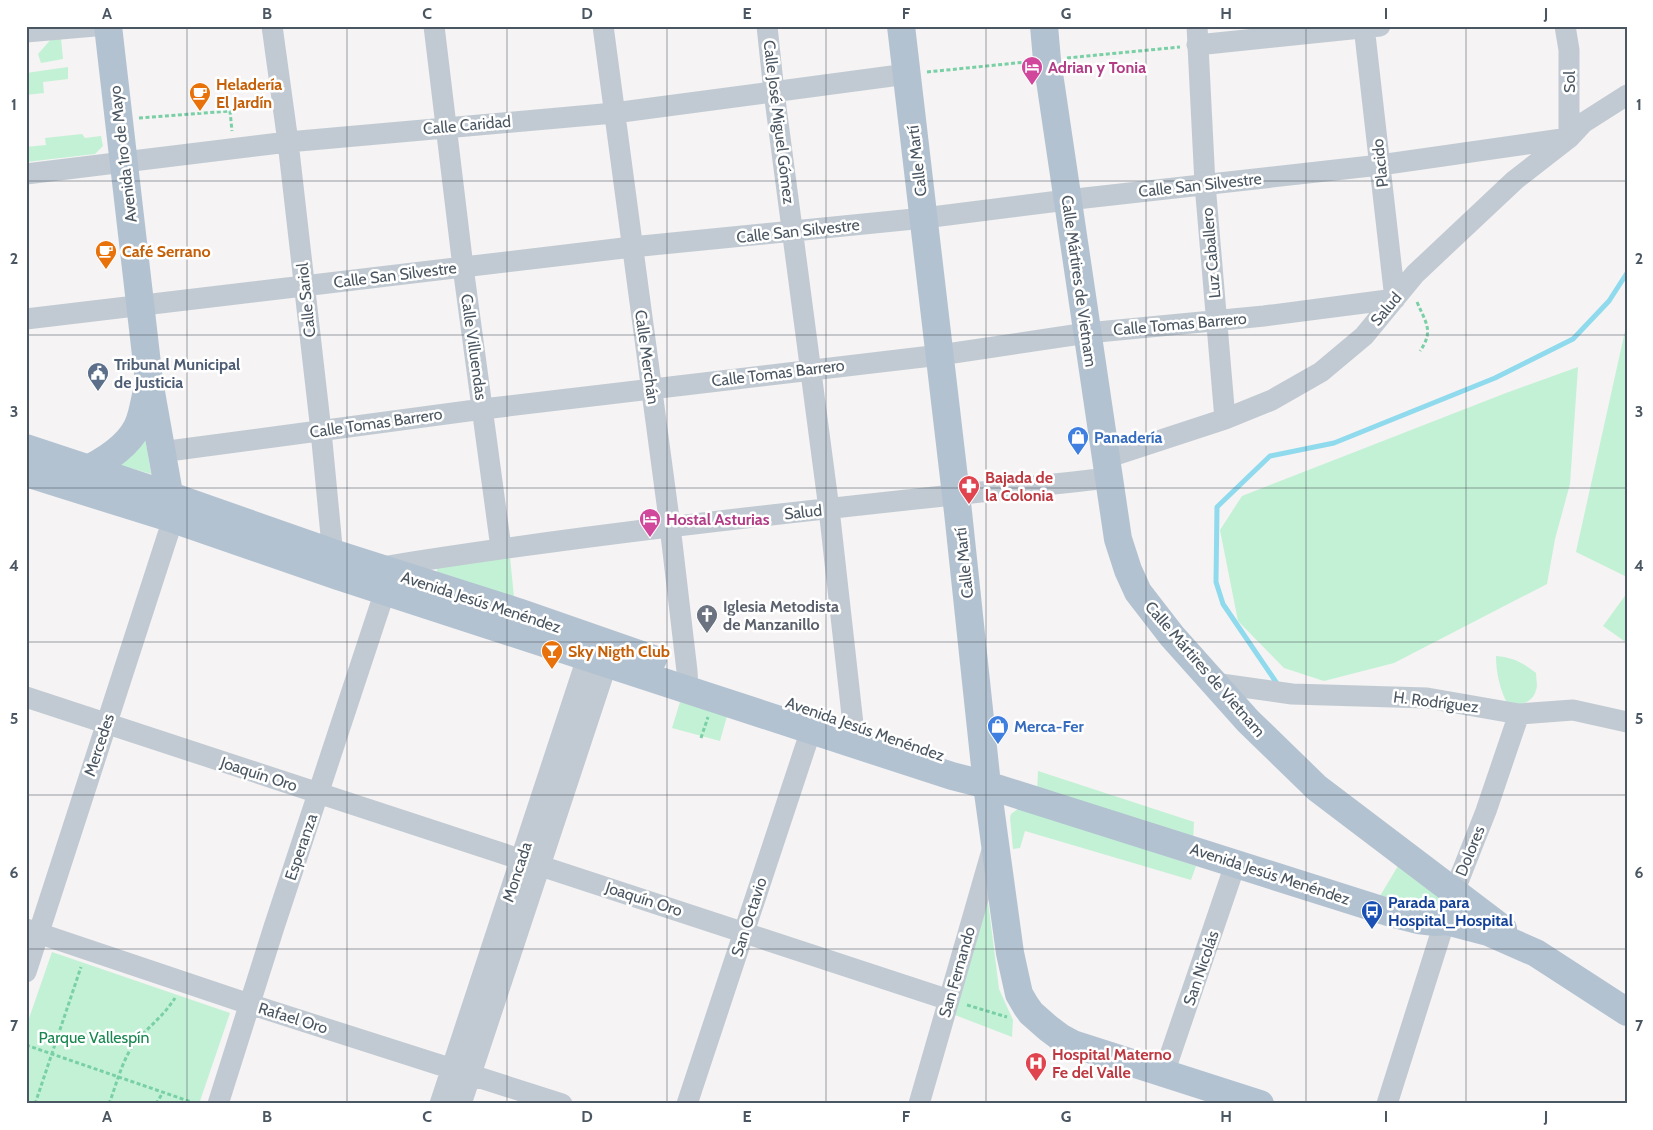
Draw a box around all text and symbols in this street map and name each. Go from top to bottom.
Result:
text: A [102,4,112,23]
text: B [262,4,272,23]
text: C [422,4,432,23]
text: D [581,4,593,23]
text: E [742,4,752,23]
text: F [902,4,911,23]
text: G [1061,4,1071,23]
text: H [1220,4,1232,23]
text: I [1384,4,1388,23]
text: J [1543,4,1548,23]
street label: Calle José Miguel Gómez [760,39,799,206]
hotel icon: Adrian y Tonia [1020,55,1044,86]
place label: Adrian y Tonia [1048,58,1146,77]
street label: Sol [1560,71,1579,93]
place label: Heladería El Jardín [216,75,282,112]
cafe icon: Heladería El Jardín [188,81,212,112]
street label: Avenida 1ro de Mayo [105,84,141,224]
text: 1 [11,95,17,114]
text: 1 [1636,95,1642,114]
street label: Calle Caridad [422,112,512,138]
street label: Calle Martí [903,124,931,198]
street label: Placido [1368,138,1392,188]
street label: Calle San Silvestre [1138,169,1262,201]
street label: Calle Mártires de Vietnam [1058,194,1100,368]
street label: Luz Caballero [1198,207,1224,299]
street label: Calle San Silvestre [736,215,860,247]
cafe icon: Café Serrano [94,239,118,270]
place label: Café Serrano [122,242,211,261]
text: 2 [10,249,18,268]
text: 2 [1635,249,1643,268]
street label: Calle San Silvestre [332,258,458,292]
street label: Calle Sariol [293,262,319,338]
street label: Salud [1366,288,1406,330]
street label: Calle Villuendas [457,293,491,402]
street label: Calle Merchán [631,309,663,406]
street label: Calle Tomas Barrero [1113,309,1248,339]
place label: Tribunal Municipal de Justicia [114,355,240,392]
street label: Calle Tomas Barrero [710,355,846,391]
public building icon: Tribunal Municipal de Justicia [86,361,110,392]
text: 3 [10,402,18,421]
text: 3 [1635,402,1643,421]
street label: Calle Tomas Barrero [308,404,444,442]
shop icon: Panadería [1066,425,1090,456]
place label: Panadería [1094,428,1163,447]
place label: Bajada de la Colonia [985,468,1053,505]
pharmacy icon: Bajada de la Colonia [957,474,981,505]
street label: Salud [783,501,823,523]
hotel icon: Hostal Asturias [638,507,662,538]
place label: Hostal Asturias [666,510,770,529]
street label: Calle Martí [951,526,977,599]
text: 4 [9,556,19,575]
text: 4 [1634,556,1644,575]
street label: Avenida Jesús Menéndez [399,567,564,637]
place label: Iglesia Metodista de Manzanillo [723,597,839,634]
street label: Calle Mártires de Vietnam [1141,597,1269,741]
church icon: Iglesia Metodista de Manzanillo [695,603,719,634]
bar icon: Sky Nigth Club [540,639,564,670]
place label: Sky Nigth Club [568,642,670,661]
street label: H. Rodríguez [1392,687,1480,717]
street label: Avenida Jesús Menéndez [783,693,947,765]
text: 5 [10,709,18,728]
text: 5 [1635,709,1643,728]
street label: Mercedes [80,711,118,779]
shop icon: Merca-Fer [986,714,1010,745]
place label: Merca-Fer [1014,717,1085,736]
street label: Joaquín Oro [217,752,300,795]
street label: Esperanza [281,811,321,883]
street label: Dolores [1451,823,1489,879]
street label: Moncada [498,839,536,904]
street label: Avenida Jesús Menéndez [1188,839,1353,909]
text: 6 [10,863,19,882]
text: 6 [1635,863,1644,882]
street label: San Octavio [727,875,771,959]
street label: Joaquín Oro [602,877,685,920]
place label: Parada para Hospital_Hospital [1388,893,1513,930]
bus stop icon: Parada para Hospital_Hospital [1360,899,1384,930]
street label: San Fernando [935,924,979,1020]
street label: San Nicolás [1179,928,1223,1008]
street label: Rafael Oro [256,998,330,1038]
text: 7 [10,1016,19,1035]
text: 7 [1635,1016,1644,1035]
park label: Parque Vallespín [39,1028,149,1047]
place label: Hospital Materno Fe del Valle [1052,1045,1172,1082]
hospital icon: Hospital Materno Fe del Valle [1024,1051,1048,1082]
text: A [102,1107,112,1126]
text: B [262,1107,272,1126]
text: C [422,1107,432,1126]
text: D [581,1107,593,1126]
text: E [742,1107,752,1126]
text: F [902,1107,911,1126]
text: G [1061,1107,1071,1126]
text: H [1220,1107,1232,1126]
text: I [1384,1107,1388,1126]
text: J [1543,1107,1548,1126]

